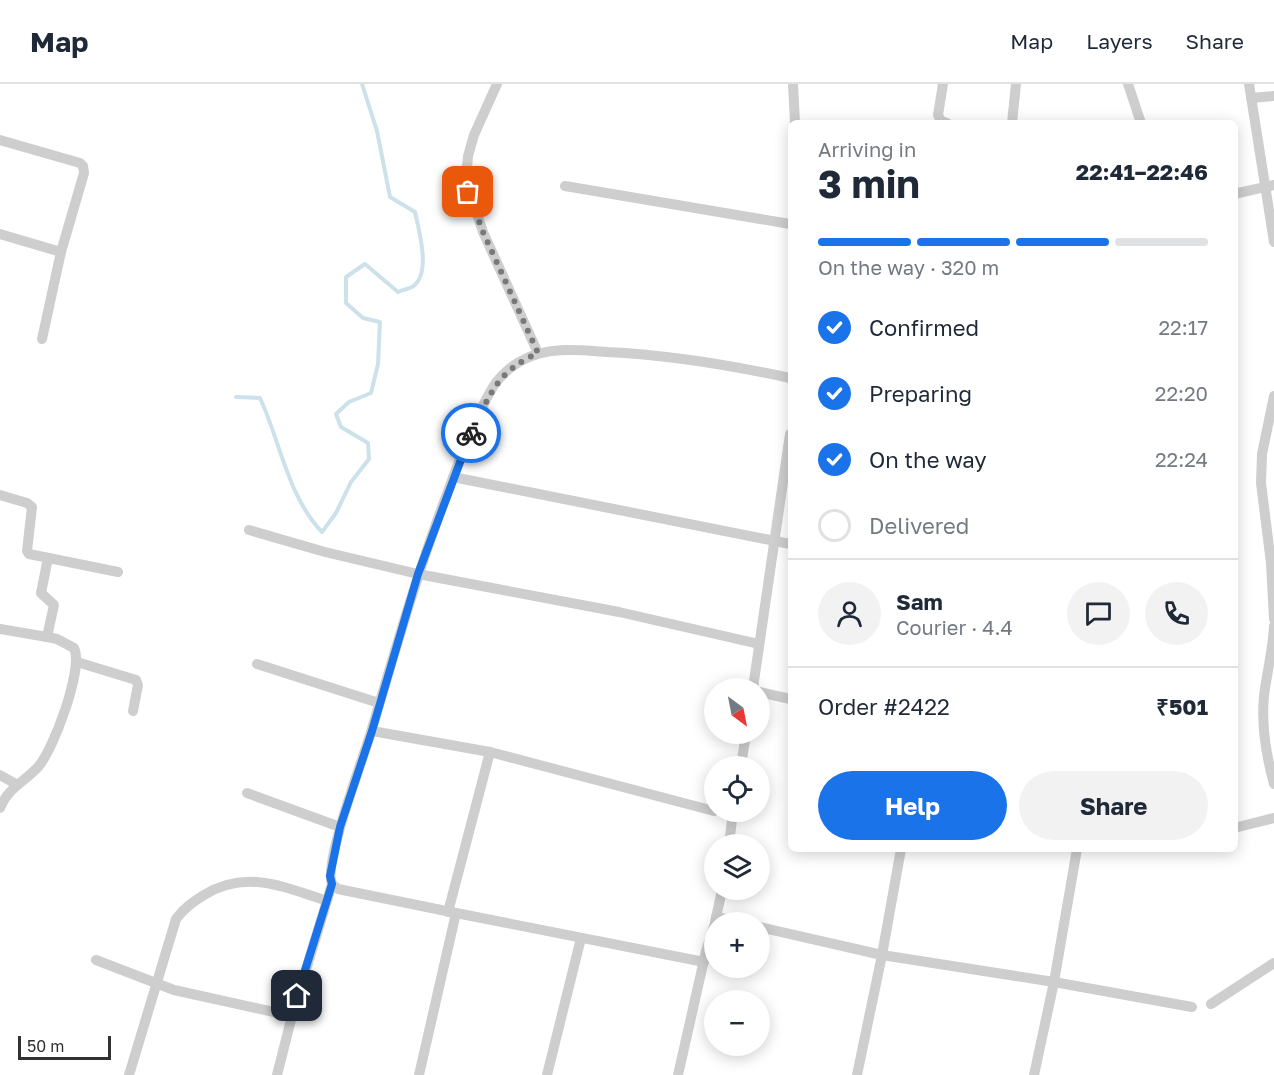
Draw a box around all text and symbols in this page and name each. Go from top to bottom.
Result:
text: Map [30,25,88,58]
text: Map [1010,28,1053,54]
text: Layers [1086,28,1153,54]
text: Share [1186,28,1244,54]
text: Arriving in [818,137,916,161]
text: 22:41–22:46 [1076,158,1208,185]
text: 3 min [818,160,920,207]
pin [442,166,493,217]
icon: bag [451,175,484,208]
text: On the way · 320 m [818,255,999,279]
icon: check [818,311,851,344]
text: Confirmed [869,314,979,341]
text: 22:17 [1159,315,1208,339]
icon: check [818,377,851,410]
text: Preparing [869,380,972,407]
text: 22:20 [1155,381,1208,405]
courier [441,403,501,463]
icon: bike [455,417,488,450]
icon: check [818,443,851,476]
text: On the way [869,446,987,473]
text: 22:24 [1155,447,1208,471]
text: Delivered [869,512,969,539]
button: person [818,582,881,645]
button: chat [1067,582,1130,645]
button: phone [1145,582,1208,645]
text: Sam [896,588,943,615]
text: Courier · 4.4 [896,615,1013,639]
north arrow [704,678,770,744]
map controls [704,678,770,1056]
text: Order #2422 [818,693,950,720]
text: ₹501 [1156,693,1208,720]
button: locate [704,756,770,822]
button: Help [818,771,1007,840]
button: Share [1019,771,1208,840]
button: layers [704,834,770,900]
button: + [704,912,770,978]
pin [271,970,322,1021]
icon: home [280,979,313,1012]
button: − [704,990,770,1056]
scale bar [18,1033,111,1060]
text: 50 m [27,1036,64,1056]

